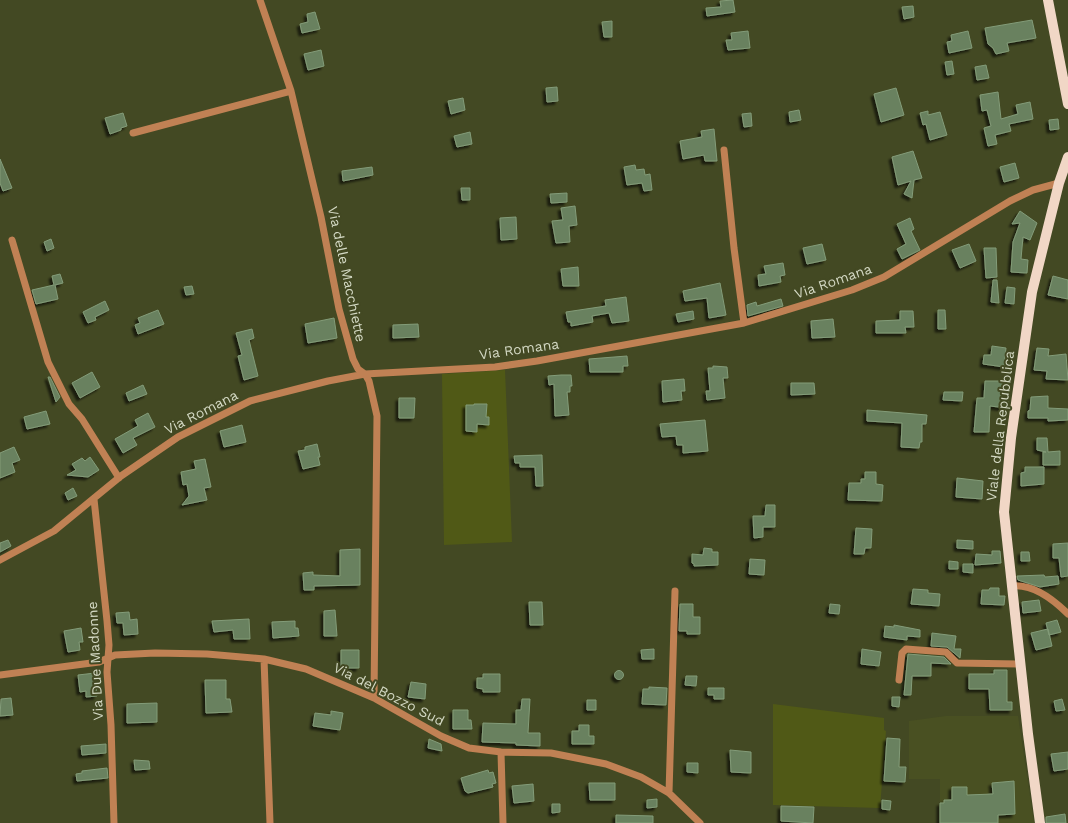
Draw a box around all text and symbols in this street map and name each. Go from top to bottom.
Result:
street label: Via delle Macchiette [325,205,369,343]
street label: Via Romana [792,260,874,302]
street label: Via Romana [478,335,560,363]
street label: Viale della Repubblica [983,350,1017,502]
street label: Via Romana [162,387,241,437]
street label: Via Due Madonne [84,601,106,721]
street label: Via del Bozzo Sud [331,659,447,729]

